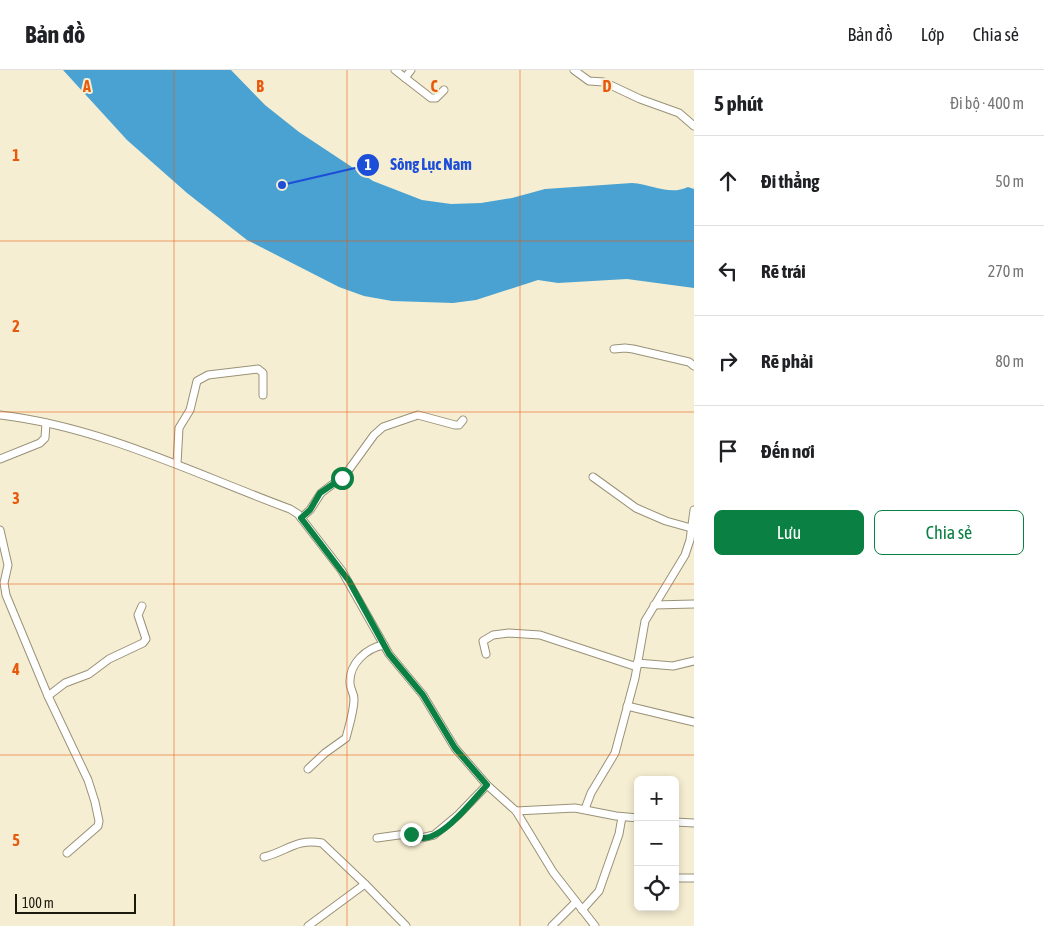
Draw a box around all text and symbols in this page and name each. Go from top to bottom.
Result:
text: Bản đồ [25,21,85,48]
text: Bản đồ [847,24,893,45]
text: Lớp [921,24,945,45]
text: Chia sẻ [973,24,1019,45]
text: A [82,77,91,95]
text: B [256,77,264,95]
text: C [430,77,438,95]
text: D [603,77,612,95]
text: 5 phút [714,91,763,115]
text: Đi bộ · 400 m [950,94,1024,112]
text: 1 [12,146,20,164]
callout: Sông Lục Nam [356,149,482,180]
text: Sông Lục Nam [390,155,472,173]
text: 1 [364,156,372,173]
icon: ahead [714,167,742,195]
text: Đi thẳng [761,170,820,192]
text: 50 m [995,172,1024,190]
icon: left [714,257,742,285]
text: Rẽ trái [761,260,806,282]
text: 270 m [988,262,1024,280]
text: 2 [12,317,20,335]
icon: right [714,347,742,375]
text: Rẽ phải [761,350,813,372]
text: 80 m [995,352,1024,370]
icon: arrive [714,437,742,465]
text: Đến nơi [761,440,815,462]
route start [331,467,354,490]
text: 3 [12,489,20,507]
button: Lưu [714,510,864,555]
button: Chia sẻ [874,510,1024,555]
text: 4 [11,660,20,678]
map controls [634,776,679,911]
button: + [634,776,679,821]
button: − [634,821,679,866]
route end [400,823,423,846]
text: 5 [12,831,20,849]
button: locate [634,866,679,911]
scale bar [15,891,136,914]
text: 100 m [22,895,54,911]

